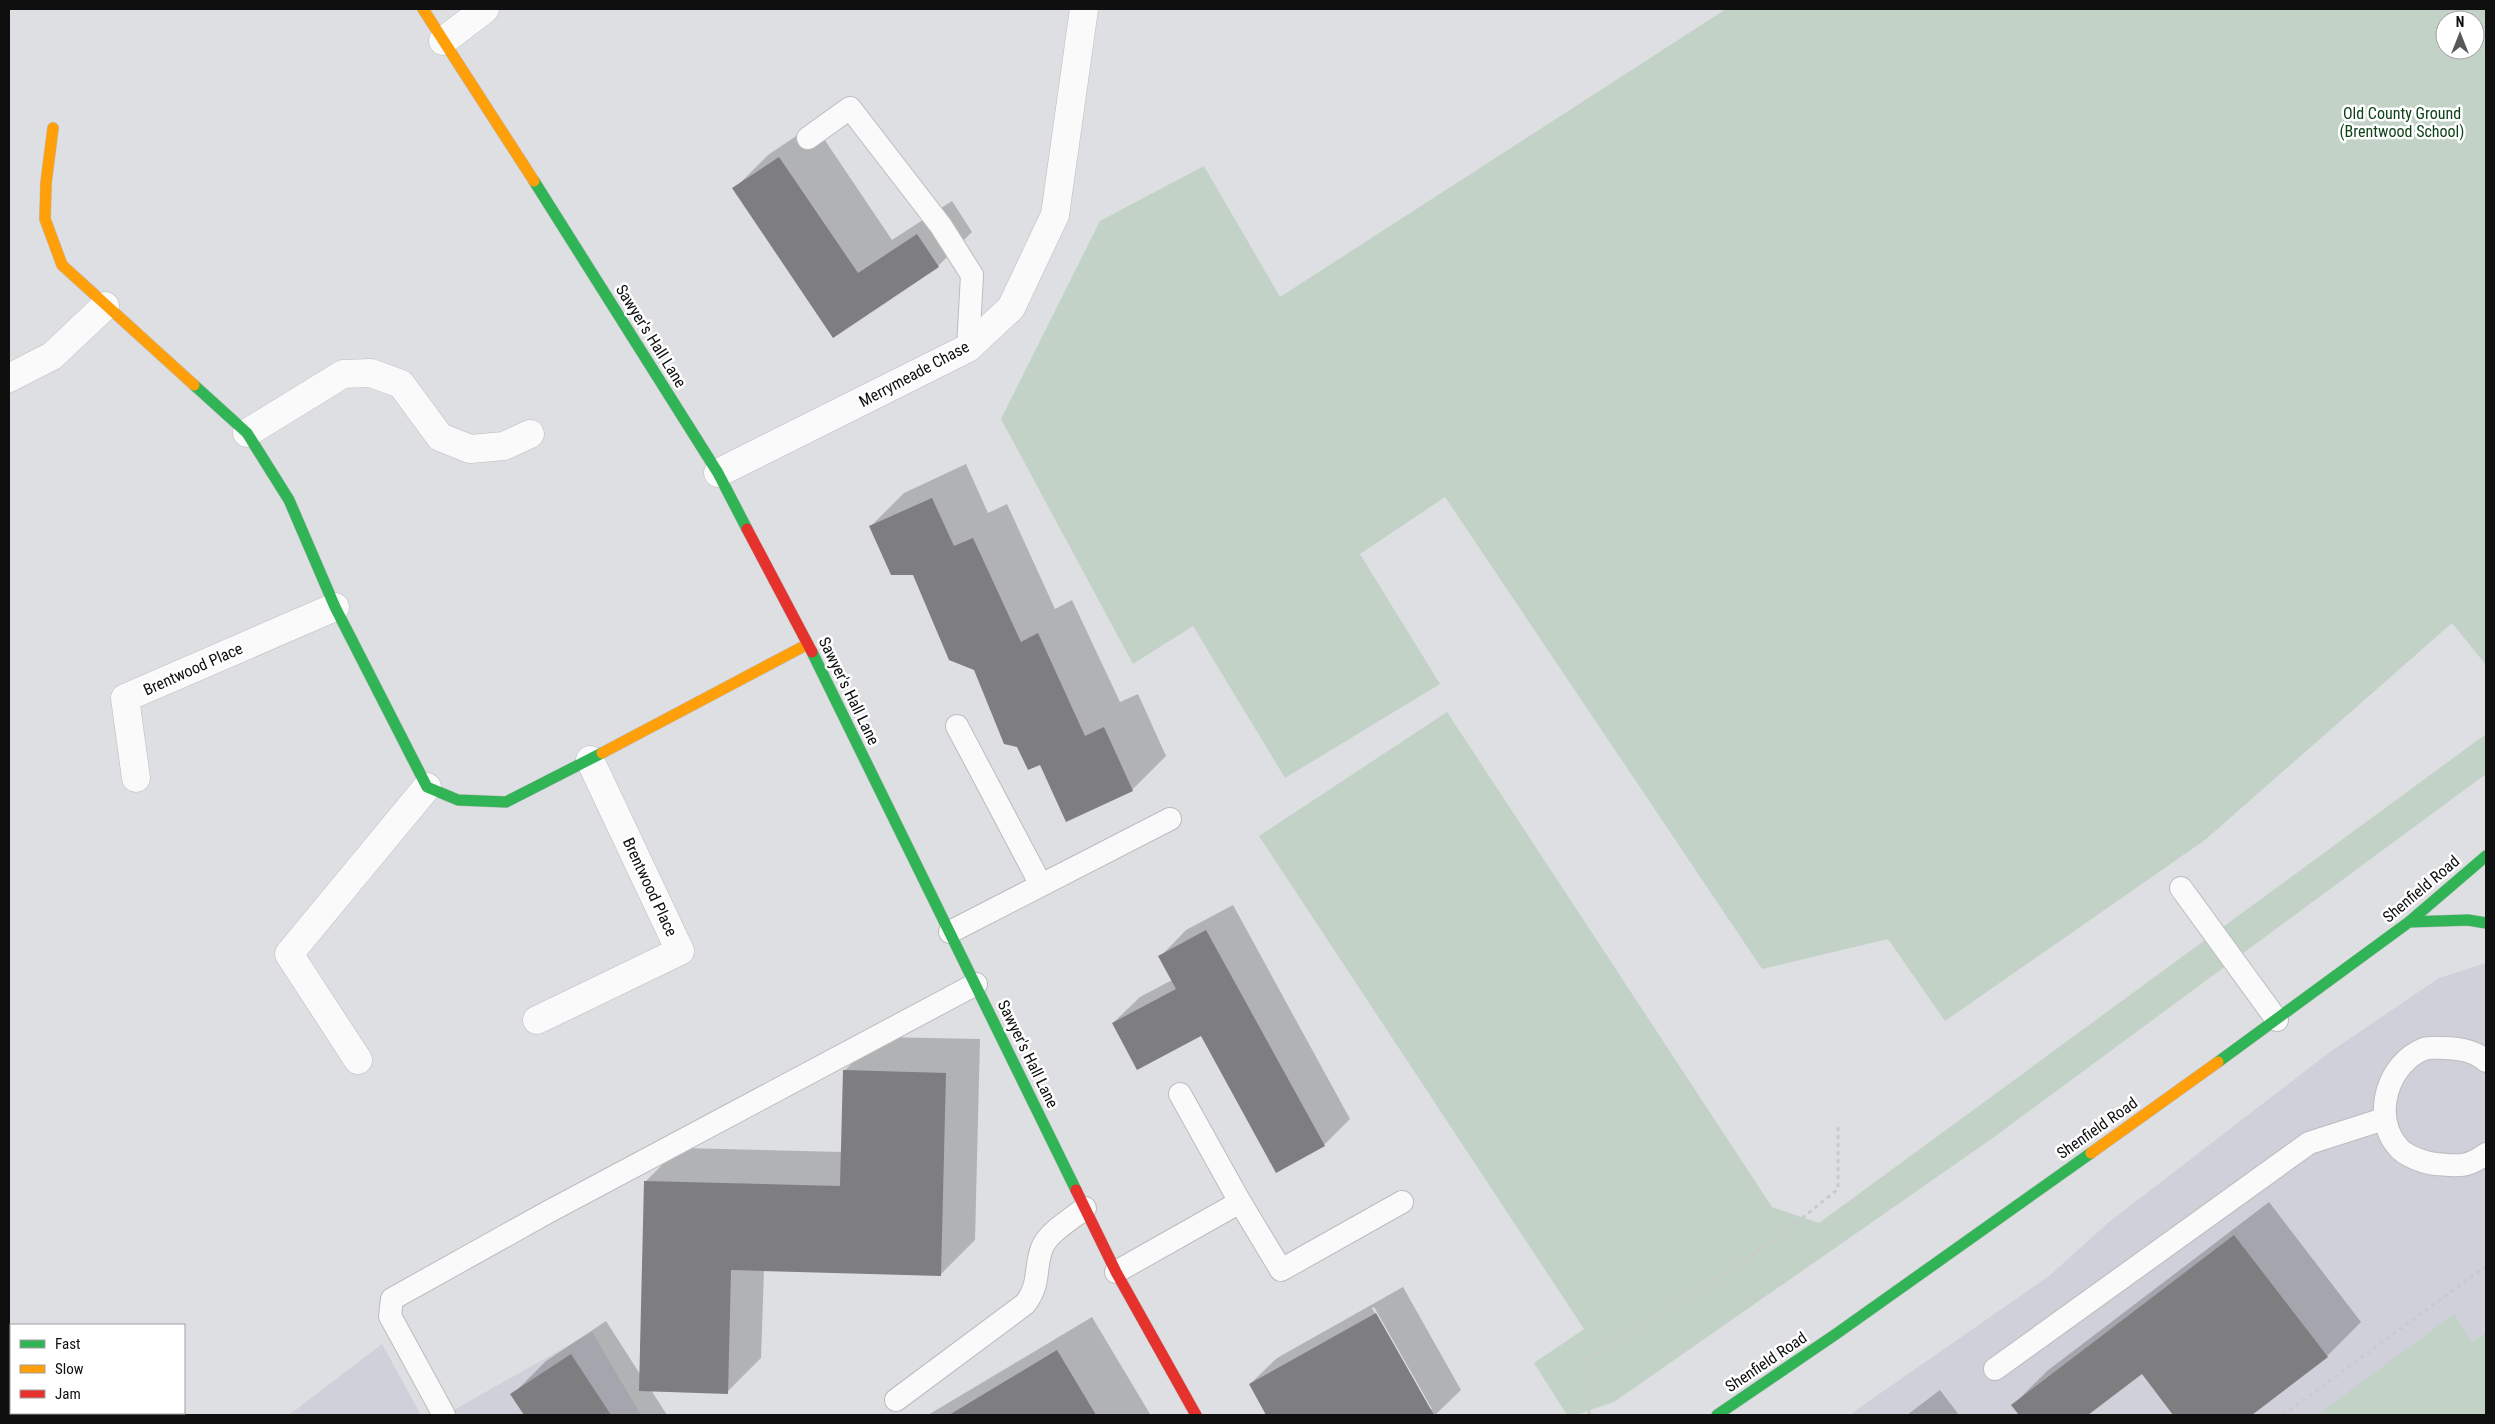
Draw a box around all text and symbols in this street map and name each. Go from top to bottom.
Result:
north arrow [2435,10,2485,60]
text: N [2456,14,2464,30]
park label: Old County Ground (Brentwood School) [2340,104,2464,141]
street label: Sawyer's Hall Lane [612,281,690,391]
street label: Merrymeade Chase [856,337,972,411]
street label: Sawyer's Hall Lane [815,634,883,748]
street label: Brentwood Place [140,639,246,699]
street label: Brentwood Place [619,835,681,939]
street label: Shenfield Road [2379,852,2463,926]
street label: Sawyer's Hall Lane [994,997,1062,1111]
street label: Shenfield Road [2053,1093,2141,1163]
legend [10,1324,185,1414]
street label: Shenfield Road [1722,1328,1810,1396]
text: Fast [55,1335,80,1353]
text: Slow [55,1360,84,1378]
text: Jam [55,1385,81,1403]

